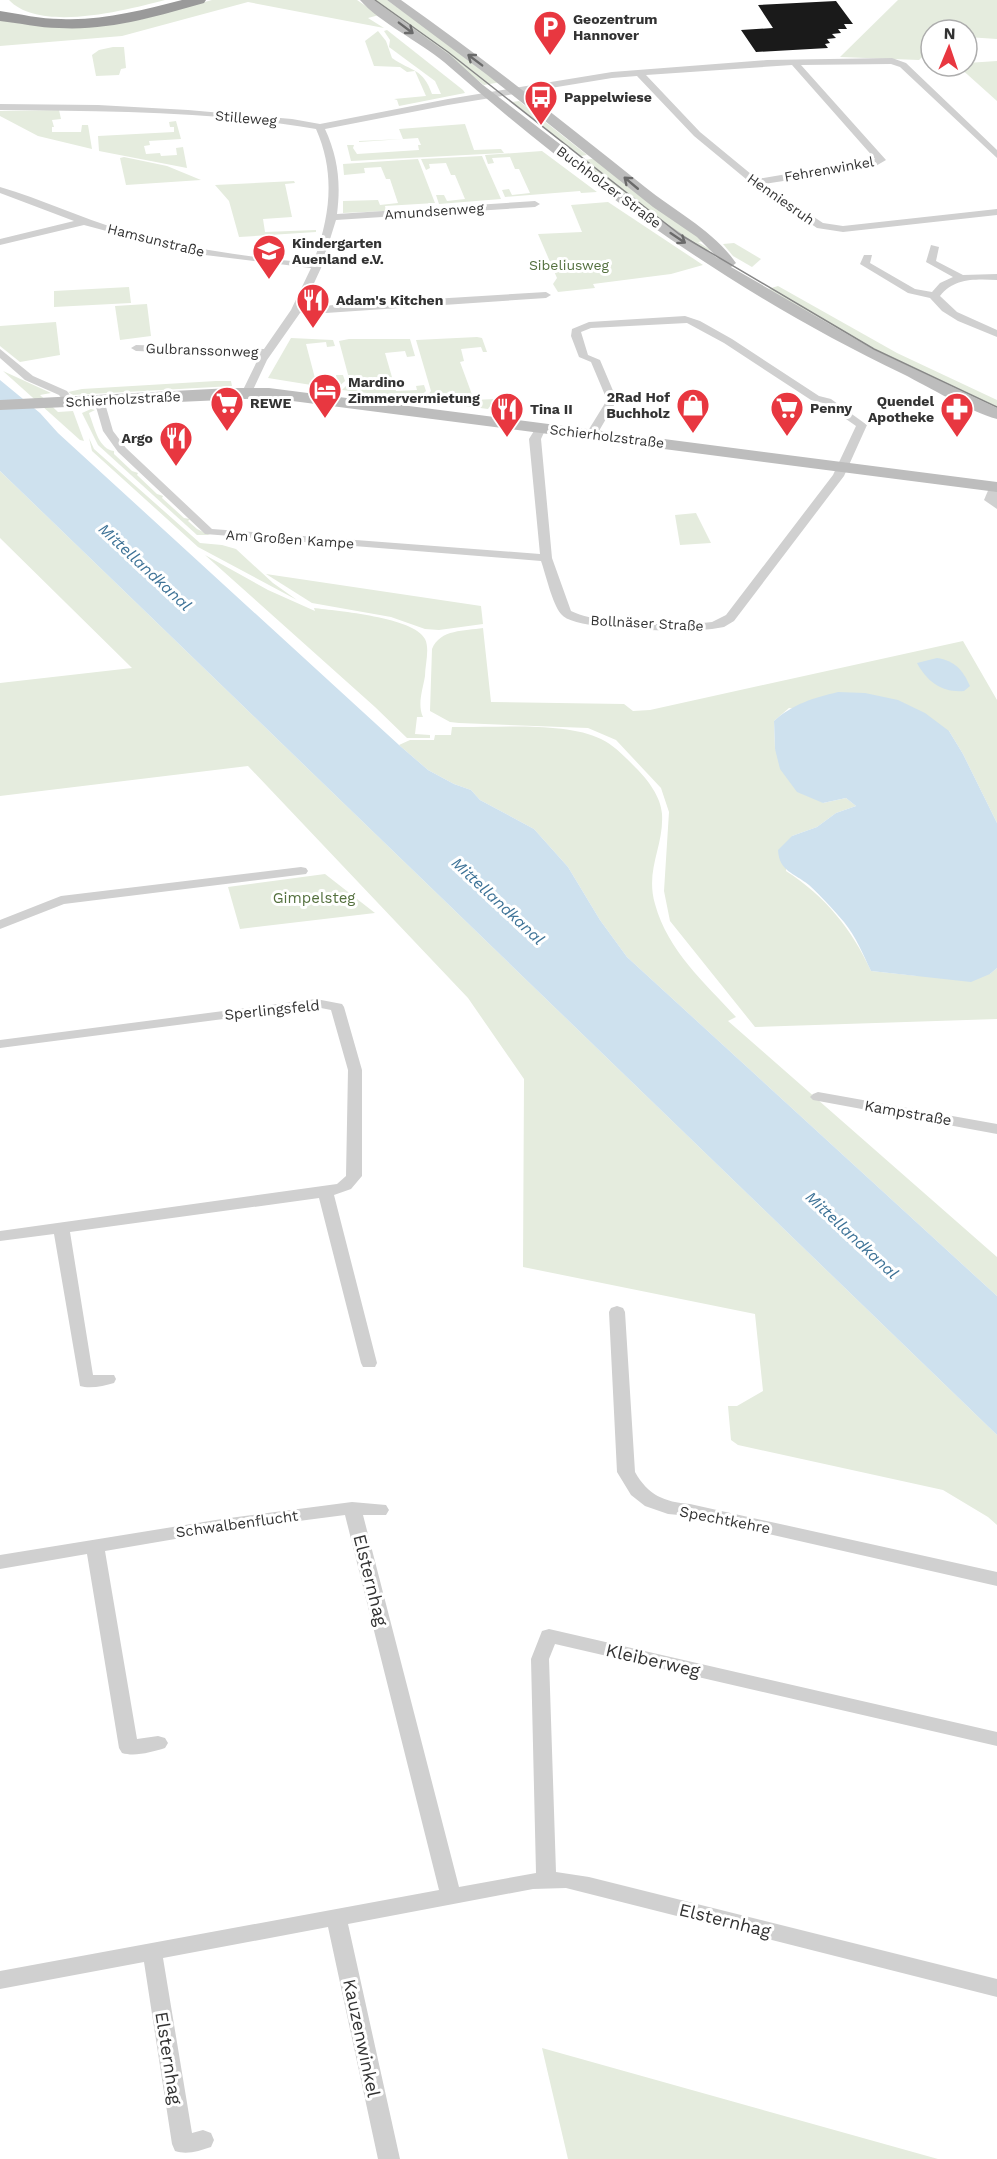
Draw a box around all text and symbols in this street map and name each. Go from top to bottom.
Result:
parking icon: Geozentrum Hannover [532,9,568,56]
place label: Geozentrum Hannover [573,11,657,43]
north arrow [919,18,979,78]
one-way arrow [398,22,414,35]
text: N [943,24,956,43]
one-way arrow [468,54,484,66]
bus stop icon: Pappelwiese [523,79,559,126]
place label: Pappelwiese [564,89,652,105]
street label: Stilleweg [214,107,278,129]
street label: Buchholzer Straße [554,143,664,231]
street label: Fehrenwinkel [783,153,876,185]
street label: Henniesruh [745,170,817,228]
one-way arrow [623,176,639,189]
street label: Amundsenweg [384,200,485,222]
street label: Hamsunstraße [106,220,206,260]
one-way arrow [669,232,686,244]
school or university icon: Kindergarten Auenland e.V. [251,233,287,280]
place label: Kindergarten Auenland e.V. [292,235,384,267]
park label: Sibeliusweg [529,257,610,273]
restaurant icon: Adam's Kitchen [295,282,331,329]
place label: Adam's Kitchen [336,292,443,308]
street label: Gulbranssonweg [145,340,259,360]
hotel icon: Mardino Zimmervermietung [307,372,343,419]
place label: Mardino Zimmervermietung [348,374,480,406]
supermarket icon: REWE [209,385,245,432]
shop icon: 2Rad Hof Buchholz [675,387,711,434]
street label: Schierholzstraße [65,388,181,410]
place label: 2Rad Hof Buchholz [606,389,670,421]
supermarket icon: Penny [769,390,805,437]
restaurant icon: Tina II [489,391,525,438]
pharmacy icon: Quendel Apotheke [939,391,975,438]
place label: Quendel Apotheke [868,393,934,425]
place label: REWE [250,395,291,411]
place label: Penny [810,400,852,416]
place label: Tina II [530,401,573,417]
restaurant icon: Argo [158,420,194,467]
street label: Schierholzstraße [549,421,665,451]
place label: Argo [121,430,153,446]
water label: Mittellandkanal [95,519,195,615]
street label: Am Großen Kampe [225,527,355,551]
street label: Bollnäser Straße [590,612,704,634]
water label: Mittellandkanal [448,853,548,949]
park label: Gimpelsteg [273,889,355,907]
street label: Sperlingsfeld [223,996,321,1024]
street label: Kampstraße [863,1096,953,1130]
water label: Mittellandkanal [802,1187,902,1283]
street label: Spechtkehre [678,1502,772,1538]
street label: Schwalbenflucht [175,1506,300,1542]
street label: Elsternhag [349,1532,393,1628]
street label: Kleiberweg [604,1639,703,1681]
street label: Elsternhag [677,1898,773,1942]
street label: Kauzenwinkel [339,1977,385,2100]
street label: Elsternhag [151,2010,187,2106]

